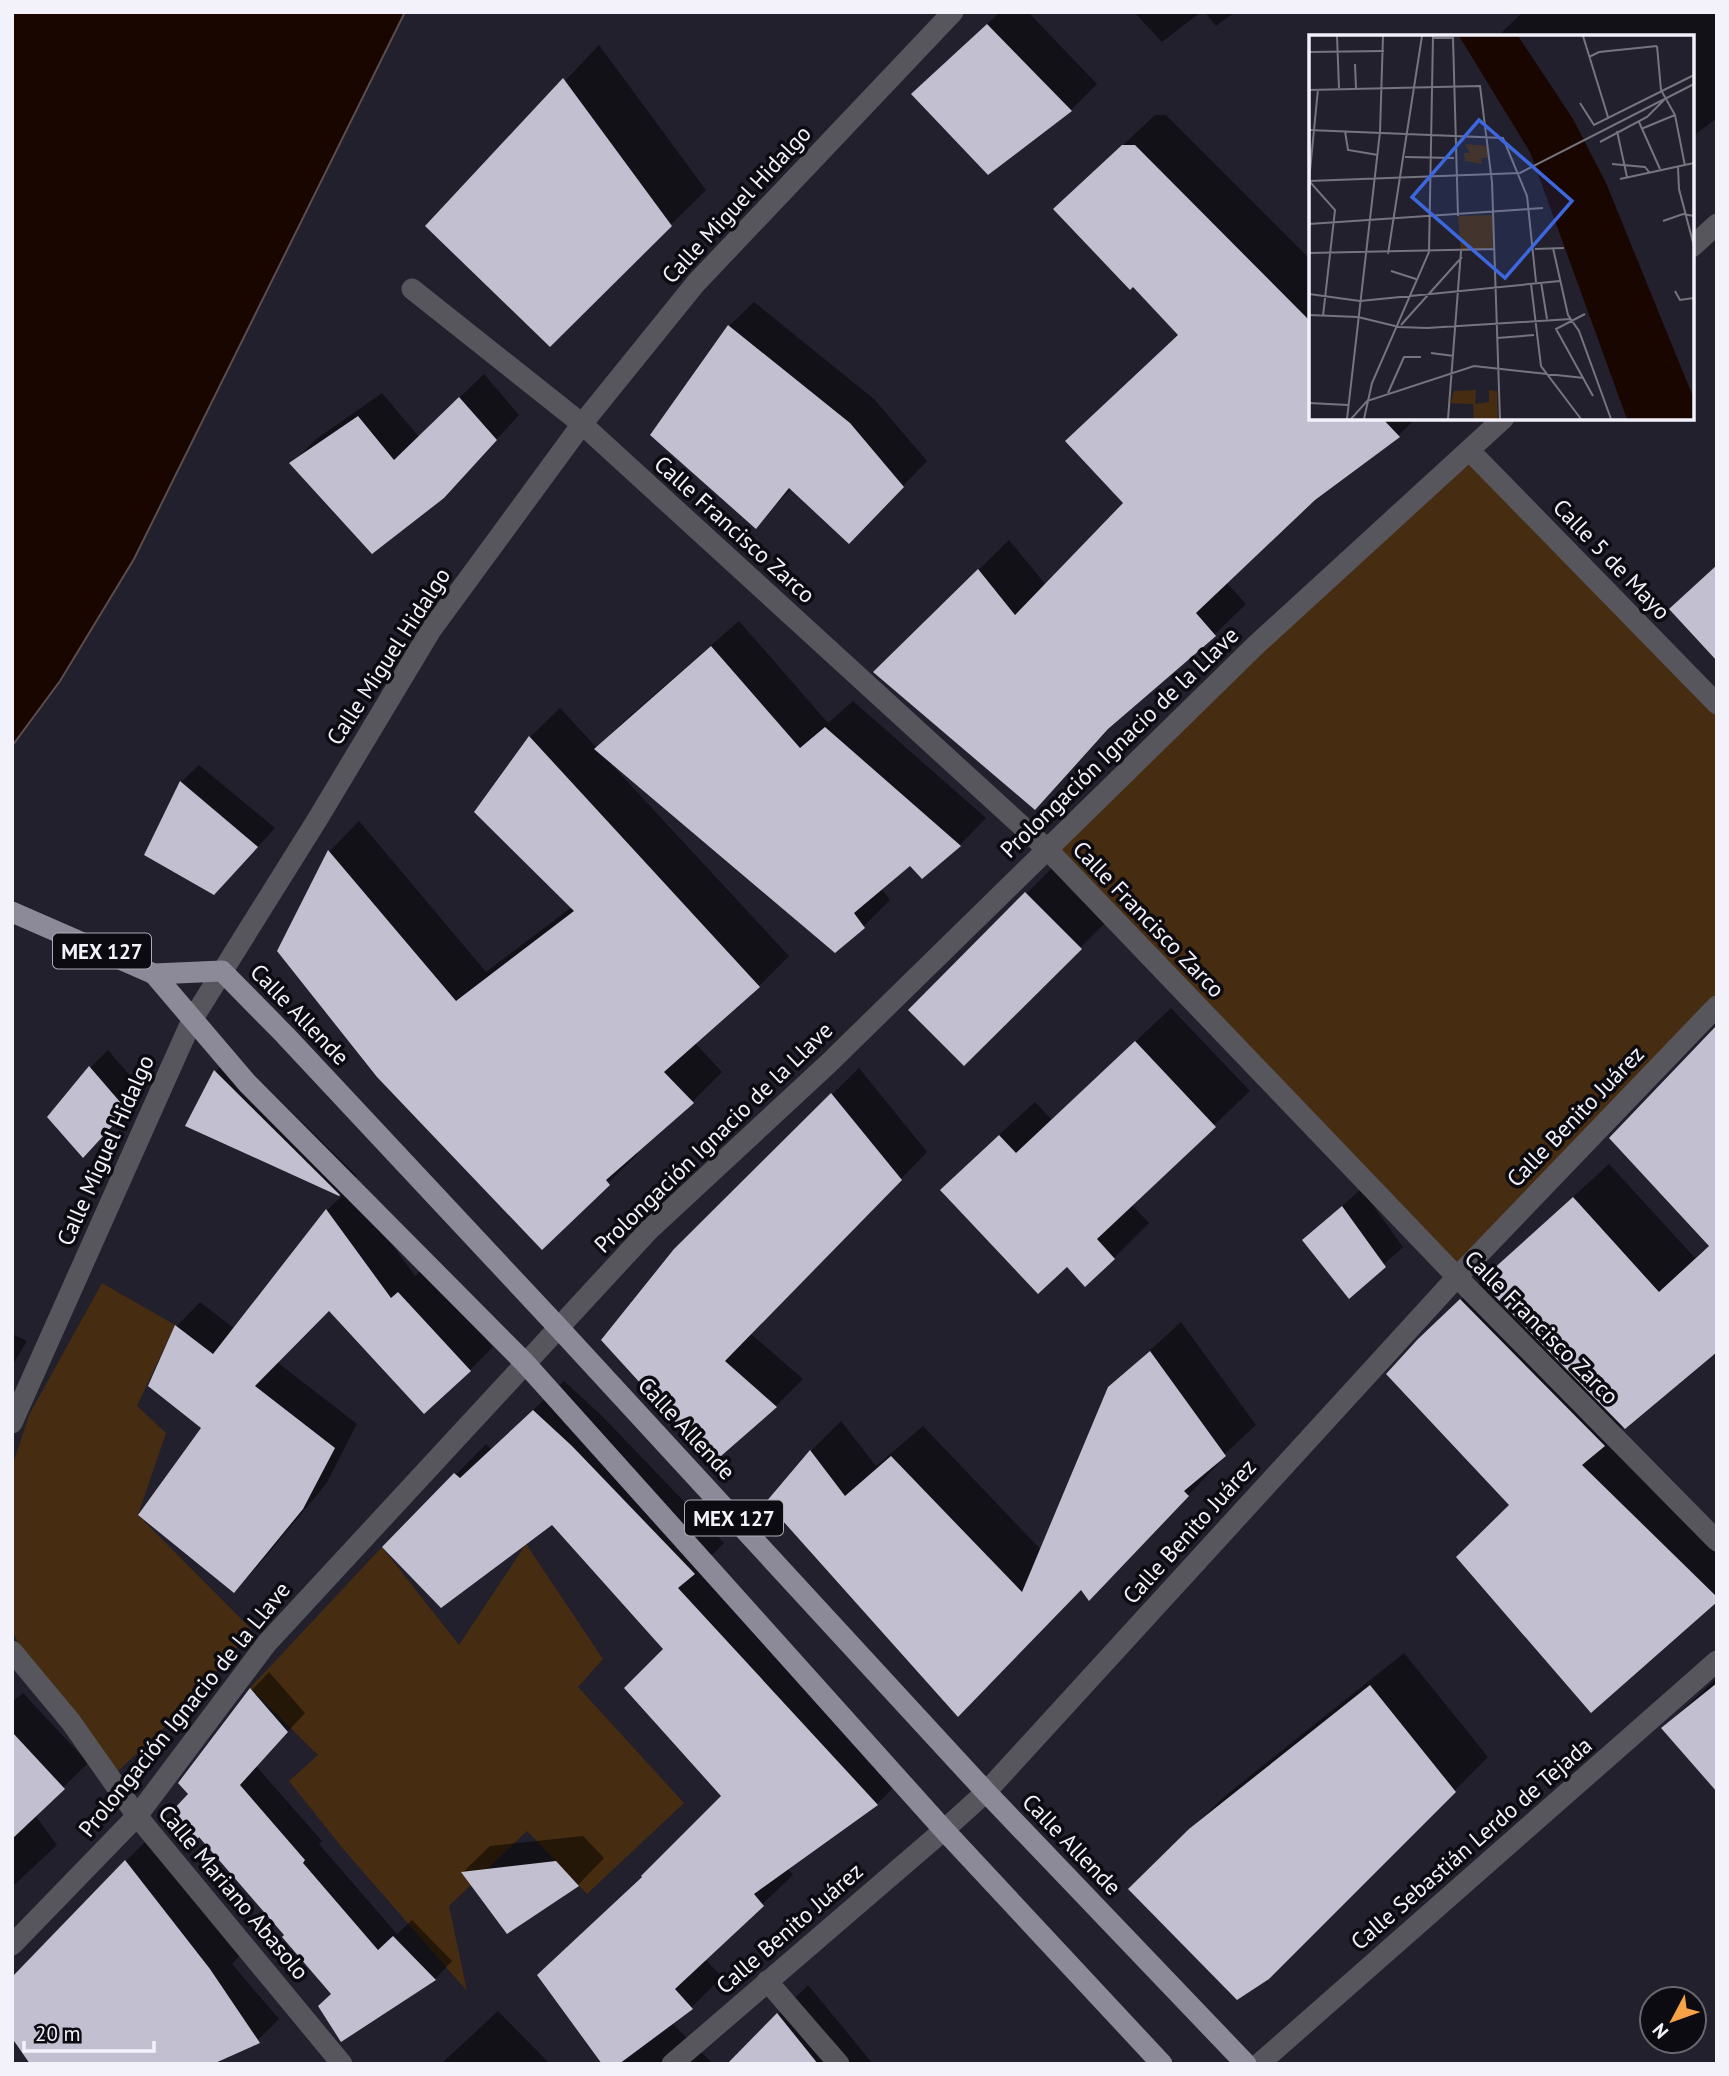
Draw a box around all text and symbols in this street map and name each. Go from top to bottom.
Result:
inset map [1309,35,1694,420]
street label: Calle Miguel Hidalgo [655,119,817,289]
street label: Calle Francisco Zarco [649,449,821,609]
street label: Calle 5 de Mayo [1547,493,1677,625]
street label: Calle Miguel Hidalgo [320,562,456,750]
street label: Prolongación Ignacio de la Llave [994,620,1244,864]
street label: Calle Francisco Zarco [1067,835,1231,1003]
road number: MEX 127 [53,934,151,968]
street label: Calle Allende [244,957,356,1071]
street label: Prolongación Ignacio de la Llave [588,1015,838,1259]
street label: Calle Benito Juárez [1500,1039,1650,1193]
street label: Calle Miguel Hidalgo [50,1050,160,1250]
street label: Calle Francisco Zarco [1459,1244,1625,1410]
street label: Calle Allende [632,1371,742,1485]
street label: Calle Benito Juárez [1116,1452,1262,1610]
road number: MEX 127 [685,1500,783,1536]
street label: Prolongación Ignacio de la Llave [72,1575,296,1843]
street label: Calle Sebastián Lerdo de Tejada [1344,1730,1598,1956]
street label: Calle Allende [1016,1787,1128,1901]
street label: Calle Mariano Abasolo [152,1799,316,1985]
street label: Calle Benito Juárez [710,1856,868,2000]
north arrow [1638,1985,1708,2055]
scale bar [24,2010,154,2054]
text: N [1647,2019,1673,2044]
text: 20 m [35,2020,81,2047]

